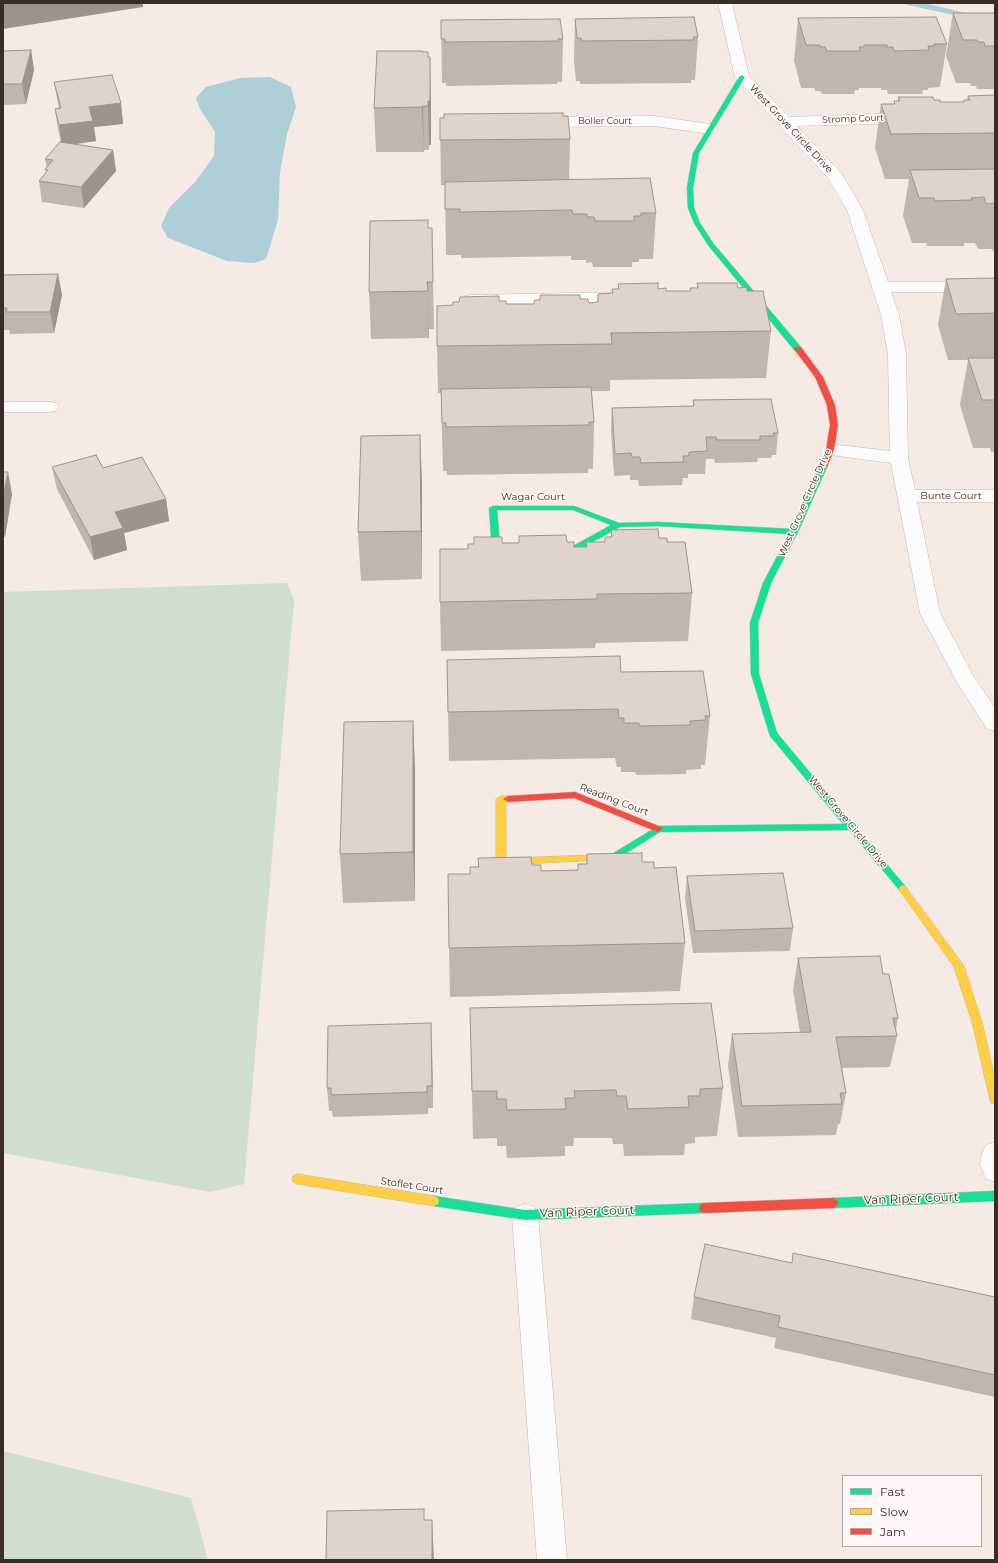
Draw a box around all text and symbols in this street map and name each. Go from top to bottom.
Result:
street label: West Grove Circle Drive [747,82,835,176]
street label: Stromp Court [822,113,884,125]
street label: Boller Court [578,116,632,126]
street label: West Grove Circle Drive [776,447,834,559]
street label: Bunte Court [920,490,982,502]
street label: Wagar Court [501,491,565,503]
street label: West Grove Circle Drive [806,773,890,871]
street label: Reading Court [578,781,650,819]
street label: Stoflet Court [380,1175,444,1197]
street label: Van Riper Court [863,1190,959,1208]
street label: Van Riper Court [539,1203,635,1221]
legend [842,1475,982,1547]
text: Fast [880,1484,905,1499]
text: Slow [880,1504,909,1519]
text: Jam [880,1524,906,1539]

